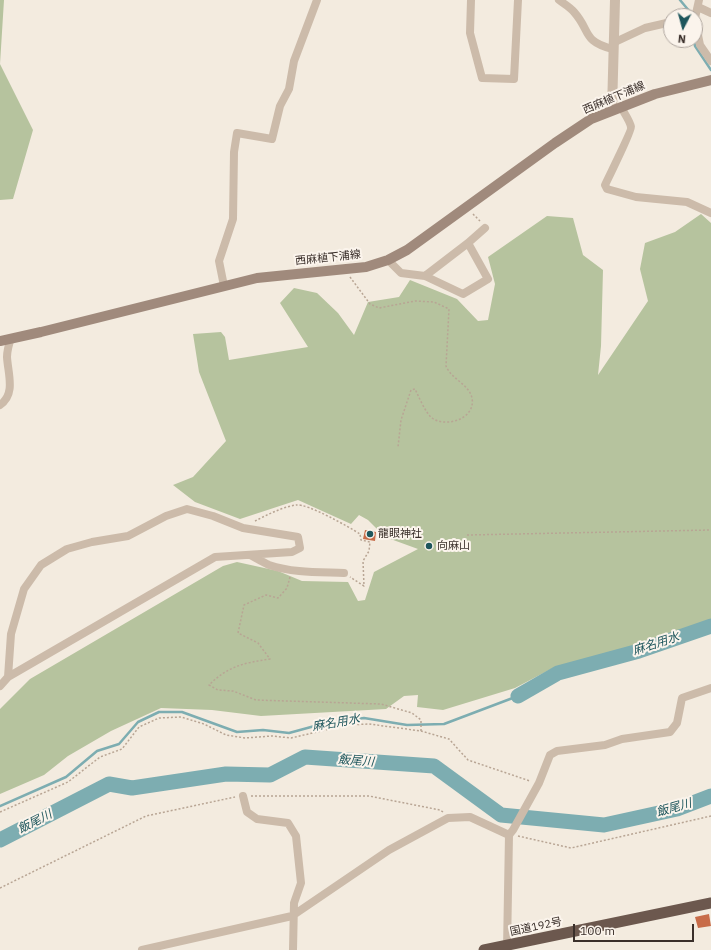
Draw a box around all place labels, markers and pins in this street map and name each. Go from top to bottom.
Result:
place label: 龍眼神社 [378,527,422,541]
marker: 龍眼神社 [365,529,375,539]
place label: 向麻山 [437,539,470,553]
marker: 向麻山 [424,541,434,551]

